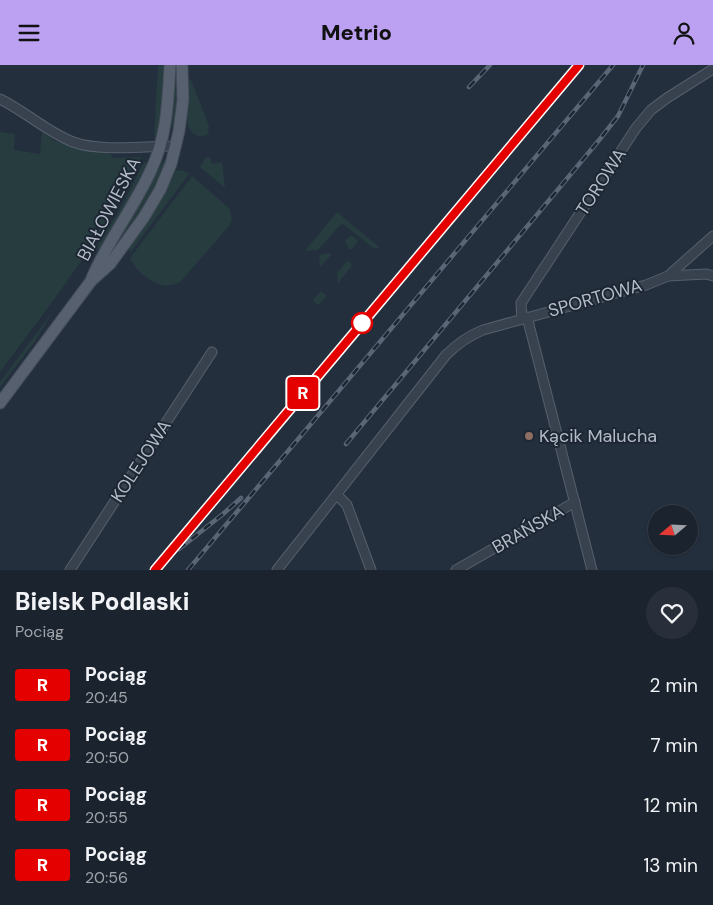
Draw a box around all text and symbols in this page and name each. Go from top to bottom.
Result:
text: Metrio [321,18,392,47]
icon: menu [15,19,43,47]
icon: person [670,19,698,47]
street label: TOROWA [570,144,632,220]
street label: BIAŁOWIESKA [72,153,146,265]
street label: SPORTOWA [545,273,645,323]
unlabelled marker [351,312,373,334]
line badge: R [287,377,319,409]
text: R [297,381,309,405]
street label: KOLEJOWA [105,415,177,507]
place label: Kącik Malucha [539,424,657,448]
marker: Kącik Malucha [523,430,535,442]
street label: BRAŃSKA [488,499,568,559]
north arrow [648,505,698,555]
map controls [648,505,698,555]
text: Bielsk Podlaski [15,586,189,617]
button: heart [646,587,698,639]
text: Pociąg [15,621,64,642]
text: Pociąg [85,662,147,687]
text: R [37,673,48,697]
text: 2 min [650,673,698,698]
text: 20:45 [85,687,128,708]
text: Pociąg [85,722,147,747]
text: R [37,733,48,757]
text: 7 min [650,733,698,758]
text: 20:50 [85,747,129,768]
text: Pociąg [85,782,147,807]
text: R [37,793,48,817]
text: 12 min [644,793,698,818]
text: 20:55 [85,807,128,828]
text: Pociąg [85,842,147,867]
text: R [37,853,48,877]
text: 13 min [643,853,698,878]
text: 20:56 [85,867,128,888]

